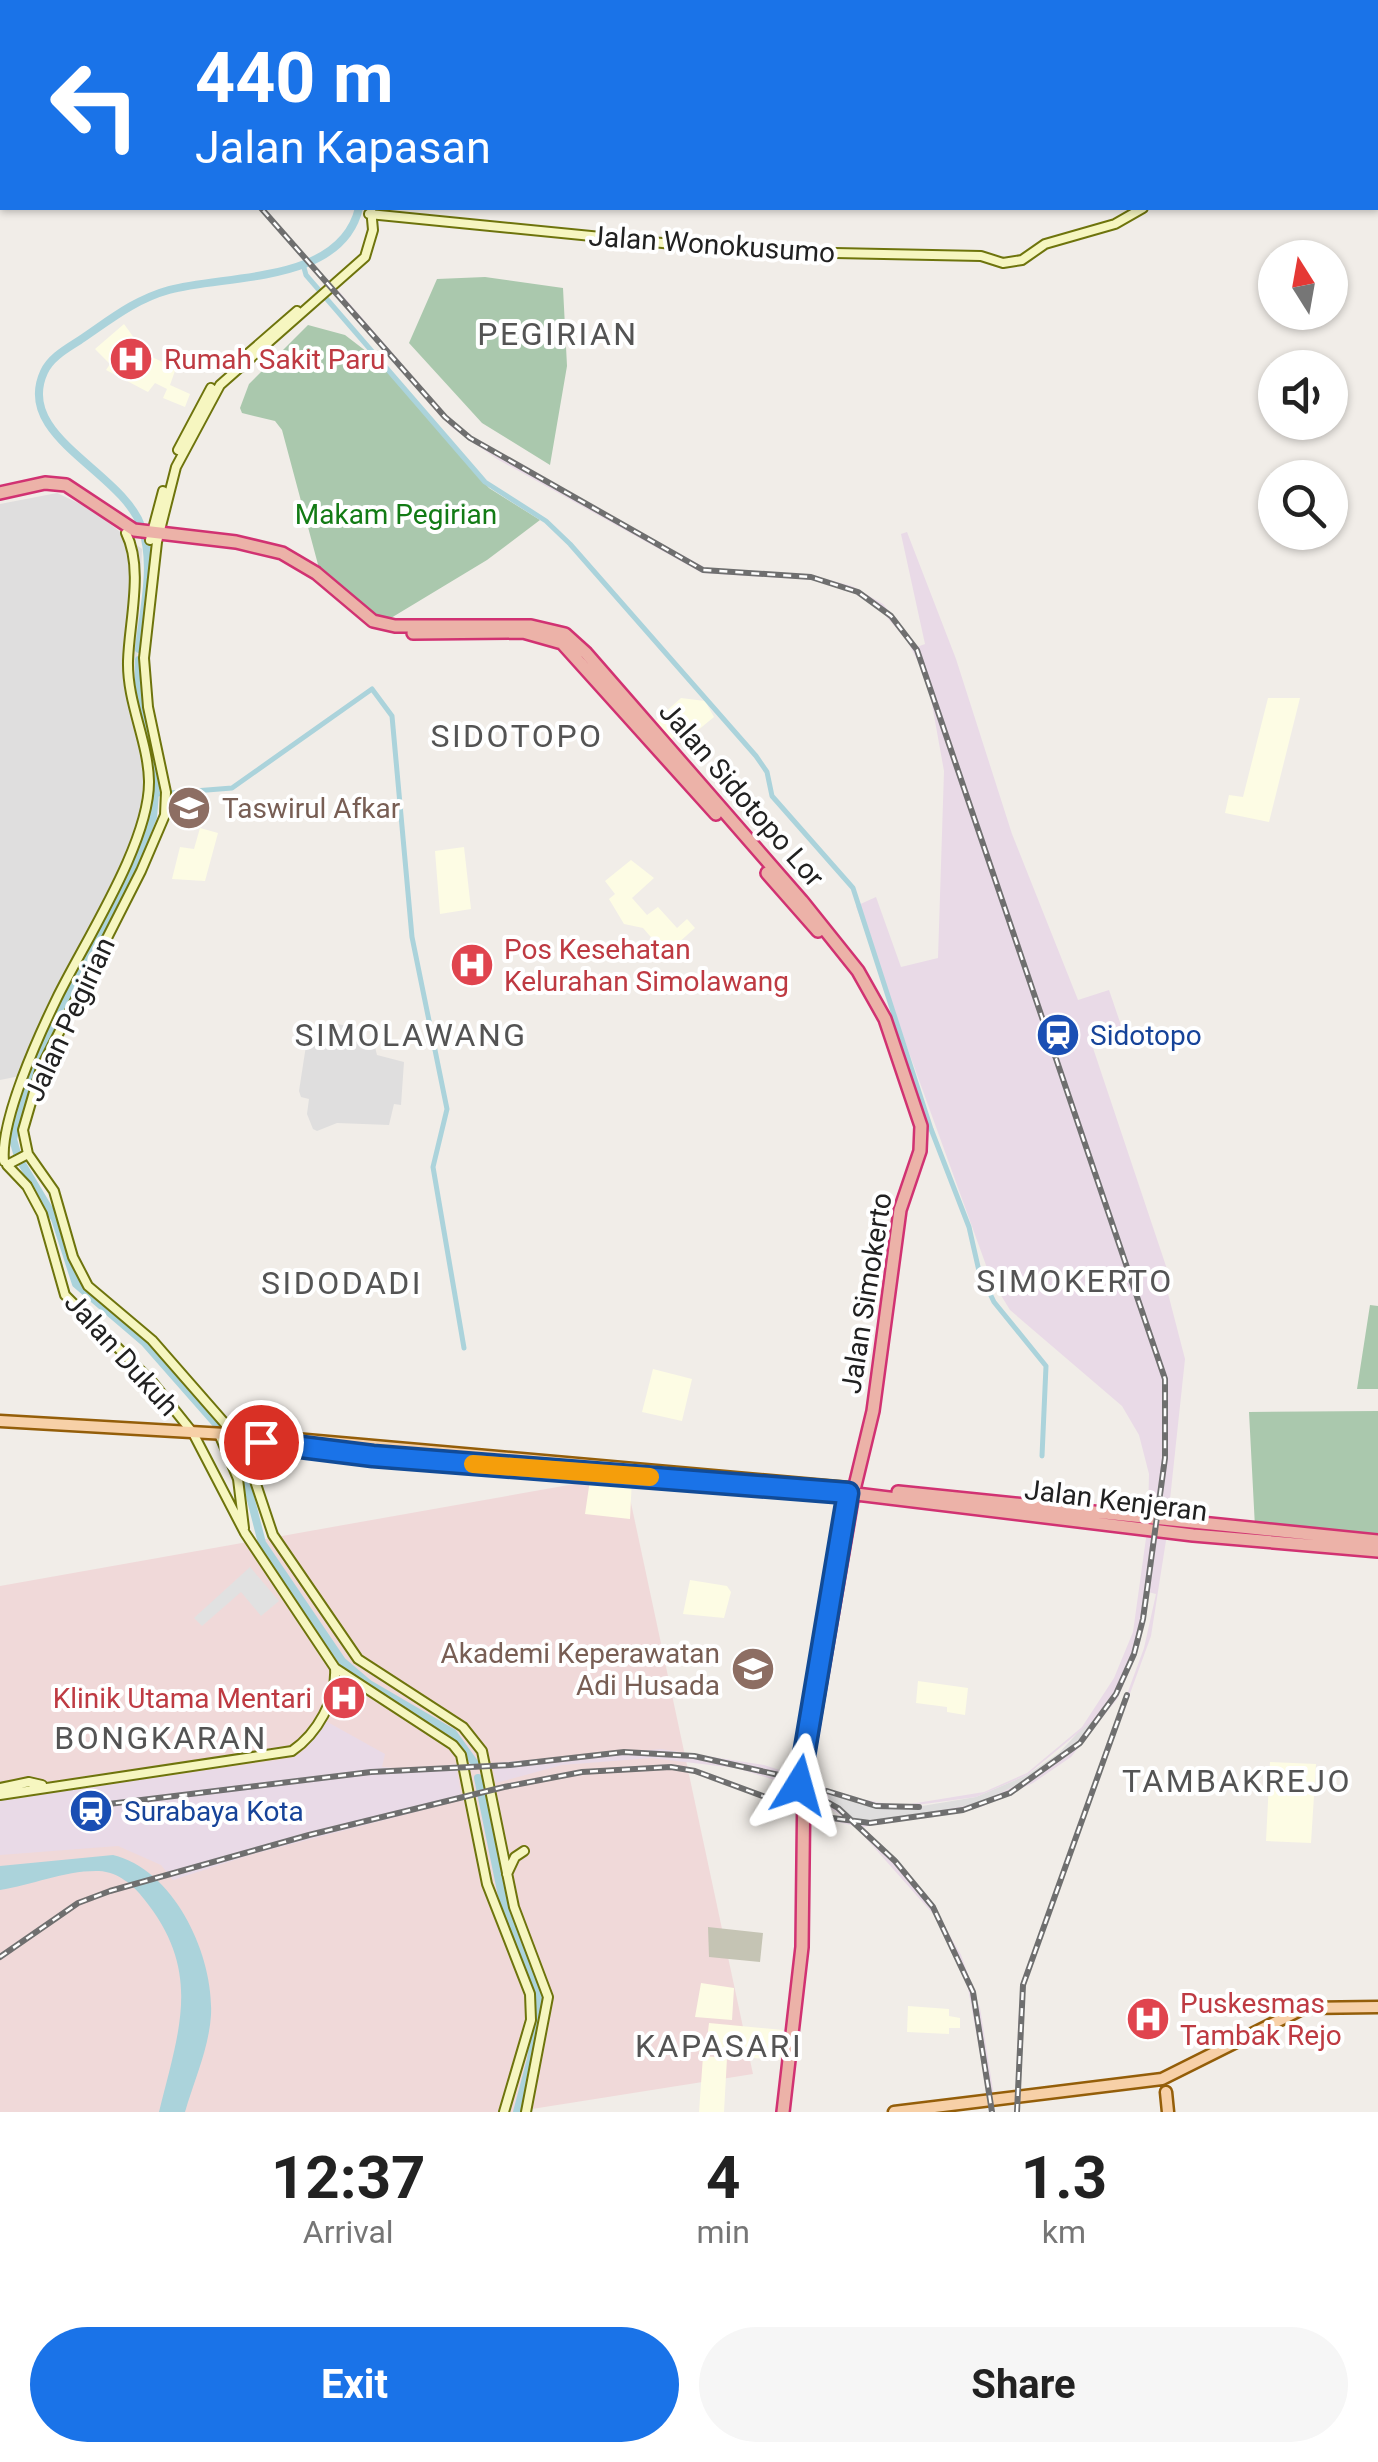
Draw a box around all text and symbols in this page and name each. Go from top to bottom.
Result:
text: 440 m [195,37,394,119]
icon: left [30,40,160,170]
text: Jalan Kapasan [195,121,491,174]
street label: Jalan Wonokusumo [588,219,836,270]
north arrow [1258,240,1348,330]
map controls [1258,240,1348,550]
district label: PEGIRIAN [477,315,639,353]
hospital icon: Rumah Sakit Paru [108,336,154,382]
place label: Rumah Sakit Paru [164,343,385,376]
button: sound [1258,350,1348,440]
button: search [1258,460,1348,550]
park label: Makam Pegirian [295,498,497,531]
street label: Jalan Sidotopo Lor [652,695,831,894]
district label: SIDOTOPO [430,717,604,755]
school or university icon: Taswirul Afkar [166,785,212,831]
place label: Taswirul Afkar [222,792,401,825]
street label: Jalan Pegirian [17,932,122,1106]
place label: Pos Kesehatan Kelurahan Simolawang [504,933,789,998]
hospital icon: Pos Kesehatan Kelurahan Simolawang [449,942,495,988]
station icon: Sidotopo [1035,1012,1081,1058]
district label: SIMOLAWANG [294,1016,528,1054]
place label: Sidotopo [1090,1019,1202,1052]
street label: Jalan Simokerto [834,1190,899,1396]
district label: SIMOKERTO [976,1262,1174,1300]
district label: SIDODADI [261,1264,423,1302]
street label: Jalan Dukuh [58,1286,185,1423]
pin [219,1400,304,1485]
icon: arrive [234,1415,289,1470]
street label: Jalan Kenjeran [1023,1473,1209,1528]
place label: Akademi Keperawatan Adi Husada [440,1637,720,1702]
school or university icon: Akademi Keperawatan Adi Husada [730,1646,776,1692]
hospital icon: Klinik Utama Mentari [321,1675,367,1721]
place label: Klinik Utama Mentari [53,1682,312,1715]
district label: BONGKARAN [54,1719,268,1757]
position arrow [747,1733,851,1837]
district label: TAMBAKREJO [1122,1762,1352,1800]
station icon: Surabaya Kota [68,1788,114,1834]
place label: Surabaya Kota [124,1795,304,1828]
place label: Puskesmas Tambak Rejo [1180,1987,1342,2052]
hospital icon: Puskesmas Tambak Rejo [1125,1996,1171,2042]
district label: KAPASARI [635,2027,803,2065]
text: 12:37 [271,2142,426,2213]
text: 4 [706,2142,740,2213]
text: 1.3 [1021,2142,1107,2213]
text: Arrival [303,2213,394,2251]
text: min [696,2213,750,2251]
text: km [1042,2213,1086,2251]
button: Exit [30,2327,679,2442]
button: Share [699,2327,1348,2442]

